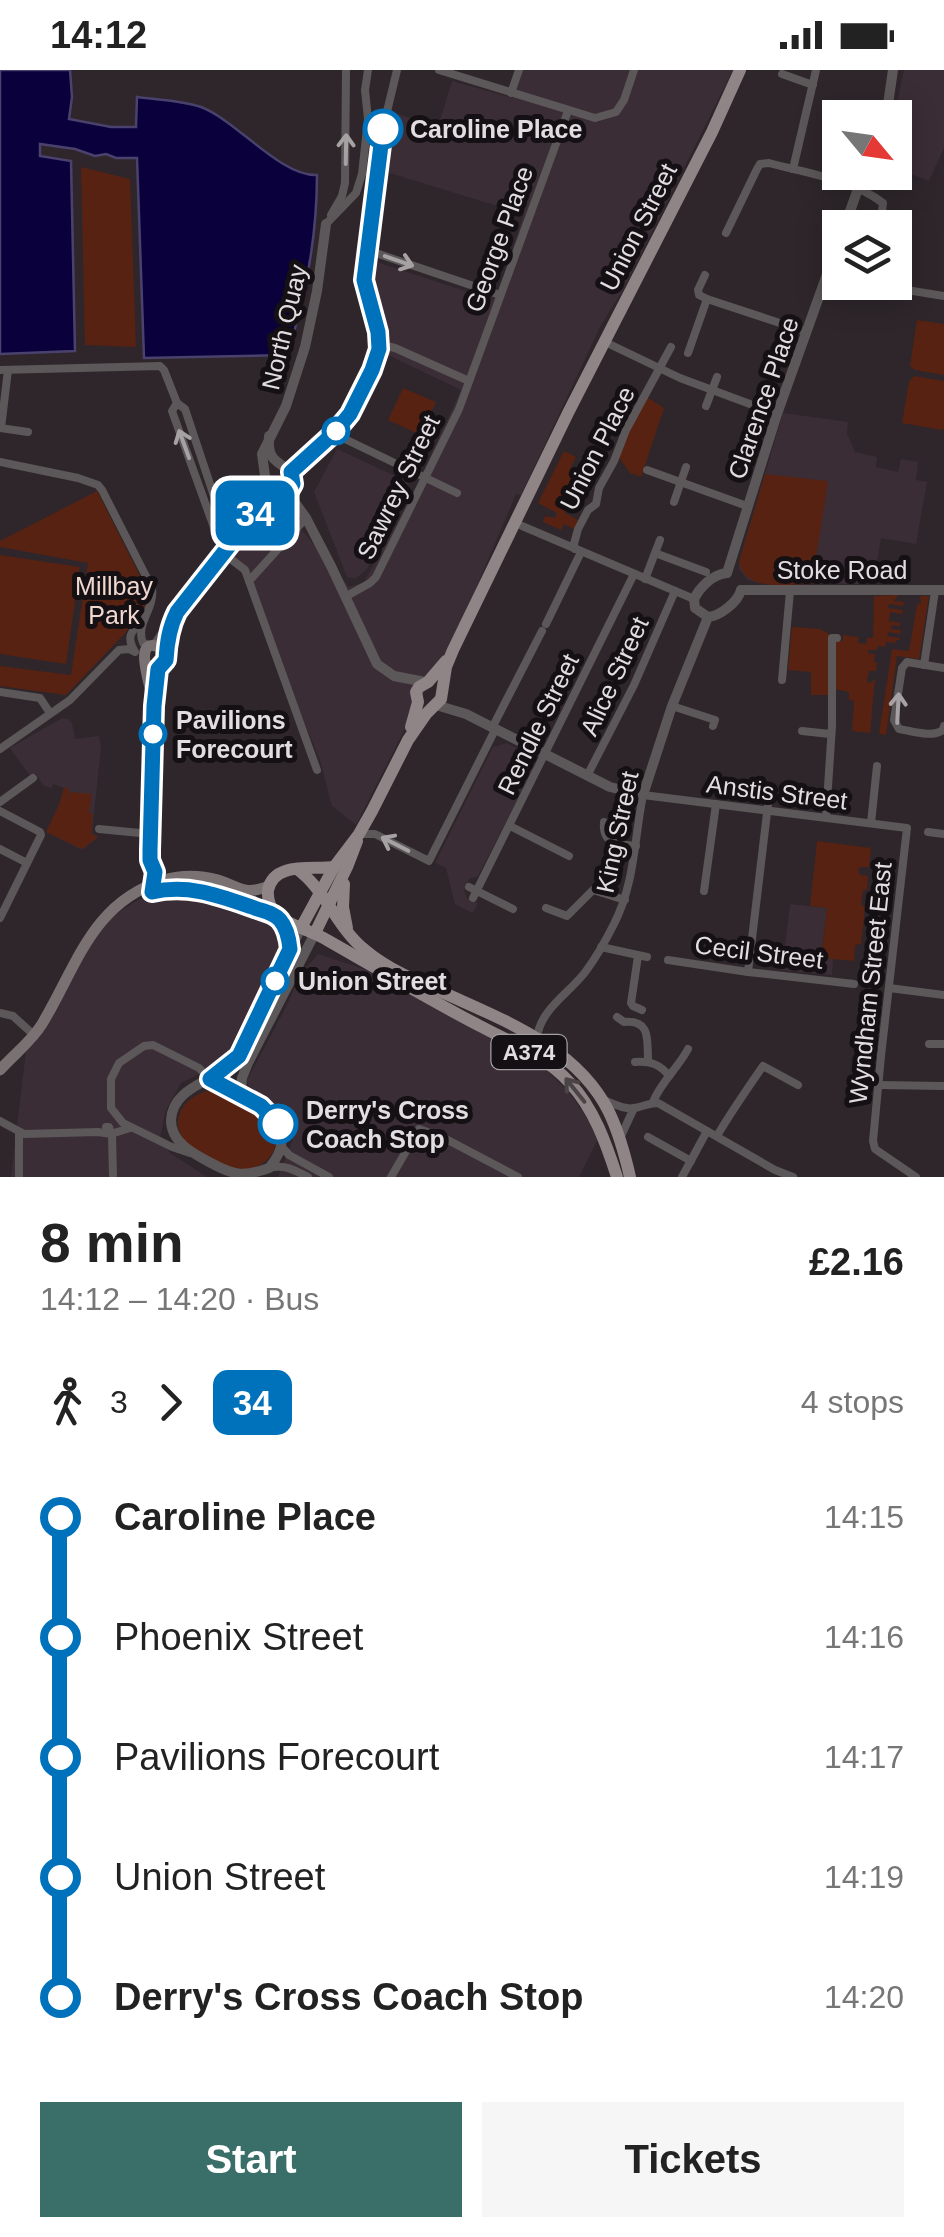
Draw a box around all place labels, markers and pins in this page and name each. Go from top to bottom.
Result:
marker: Caroline Place [364,110,402,148]
place label: Caroline Place [410,115,582,143]
unlabelled marker [323,418,349,444]
place label: Pavilions Forecourt [176,706,293,763]
marker: Pavilions Forecourt [140,721,166,747]
place label: Union Street [298,967,447,995]
marker: Union Street [262,968,288,994]
place label: Derry's Cross Coach Stop [306,1096,469,1153]
marker: Derry's Cross Coach Stop [259,1105,297,1143]

